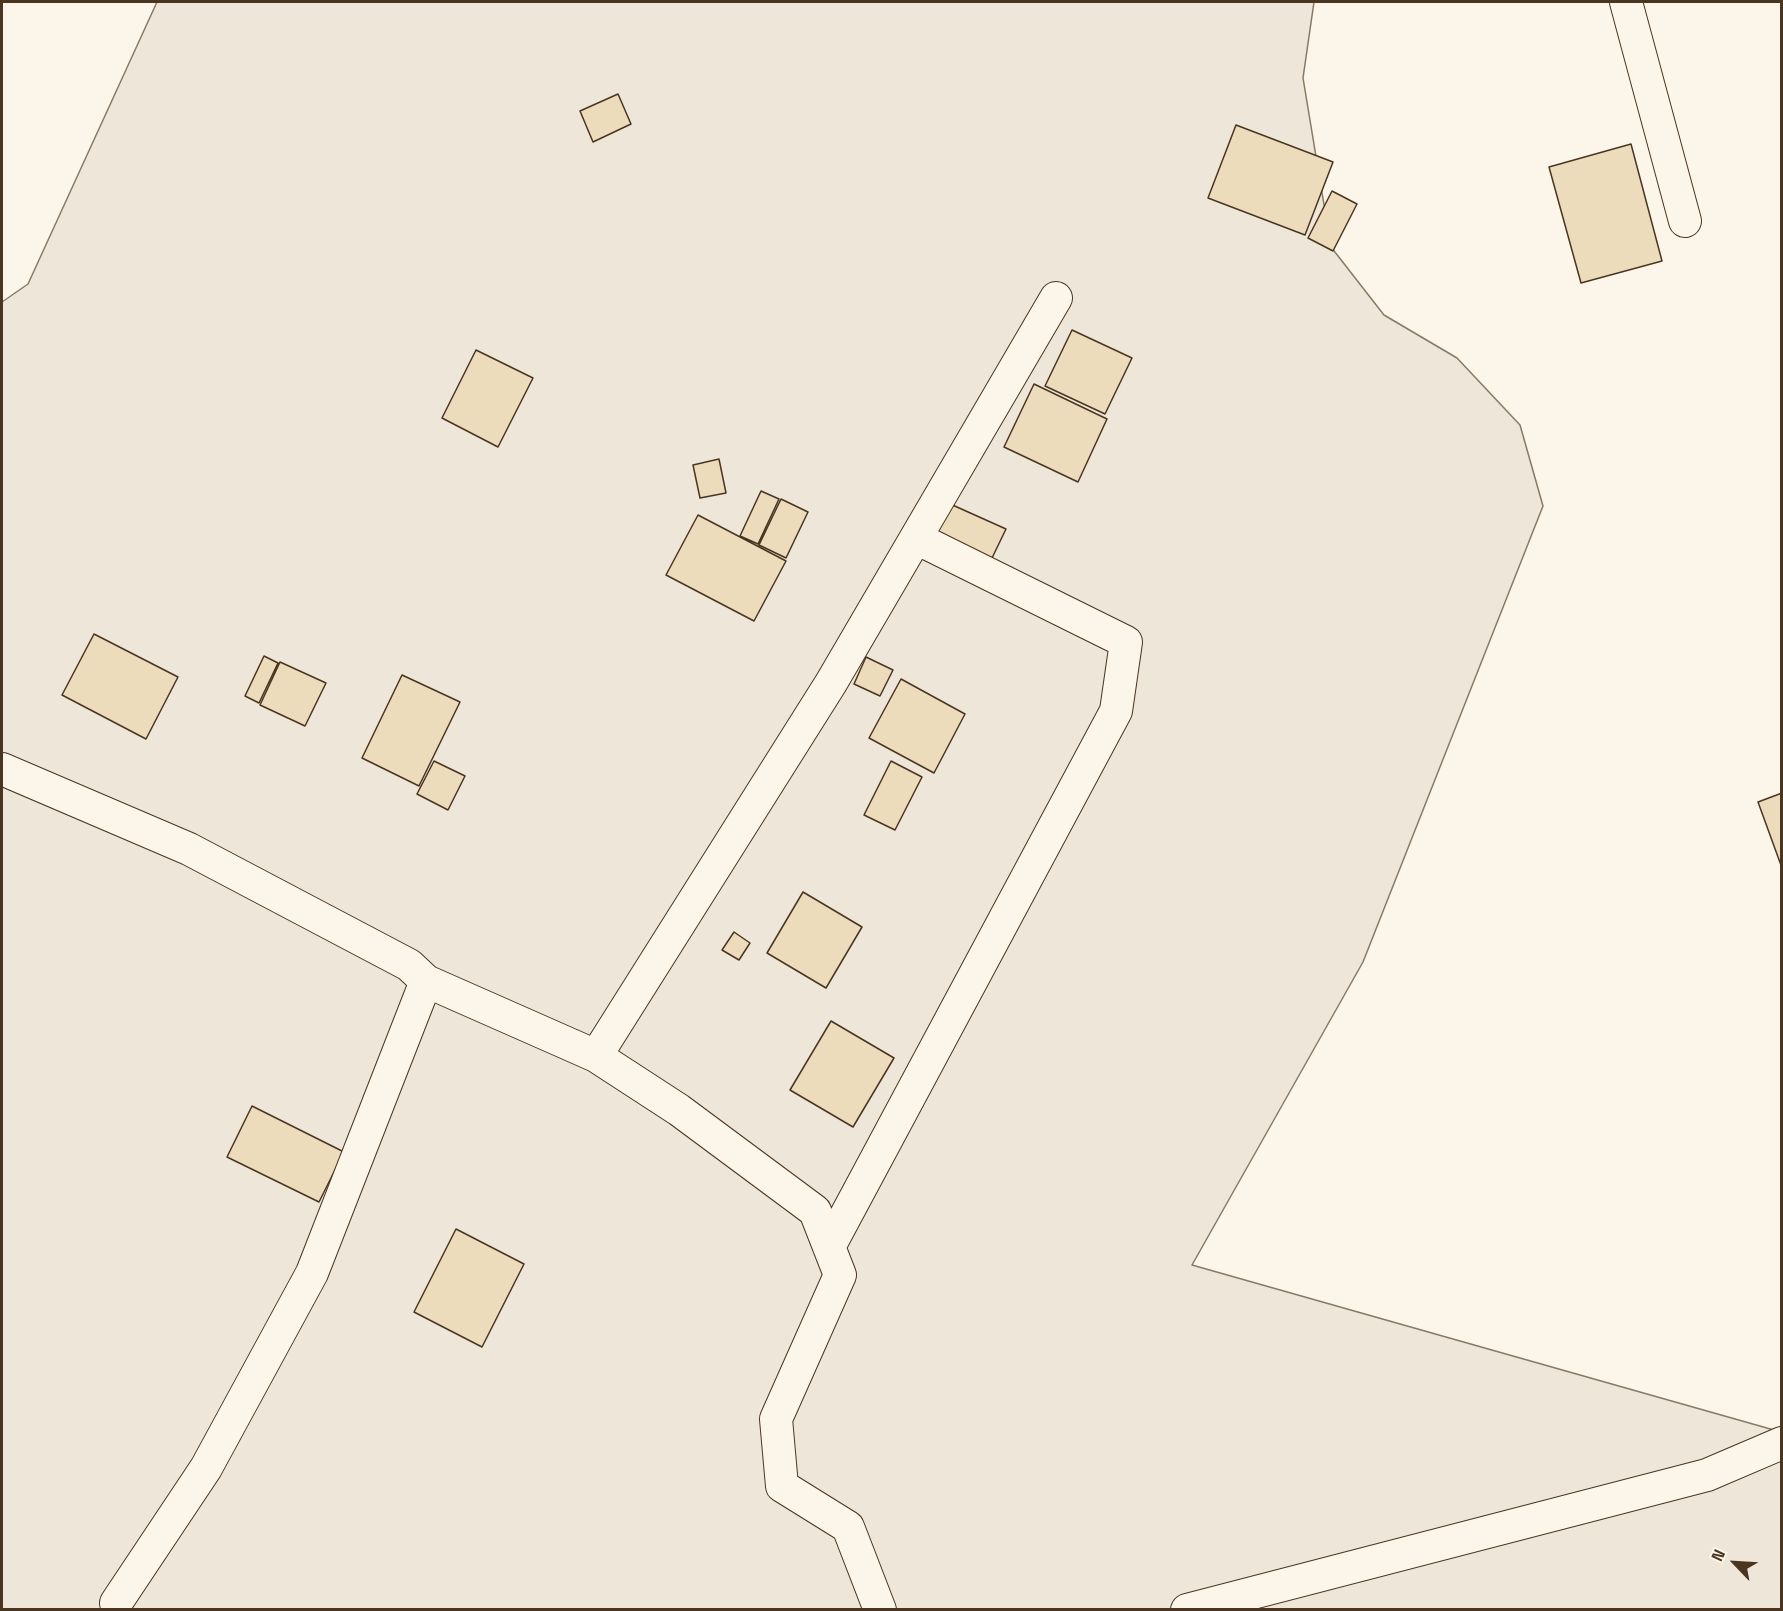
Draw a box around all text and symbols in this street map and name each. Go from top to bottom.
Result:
north arrow [1705,1533,1765,1593]
text: N [1706,1546,1730,1564]

